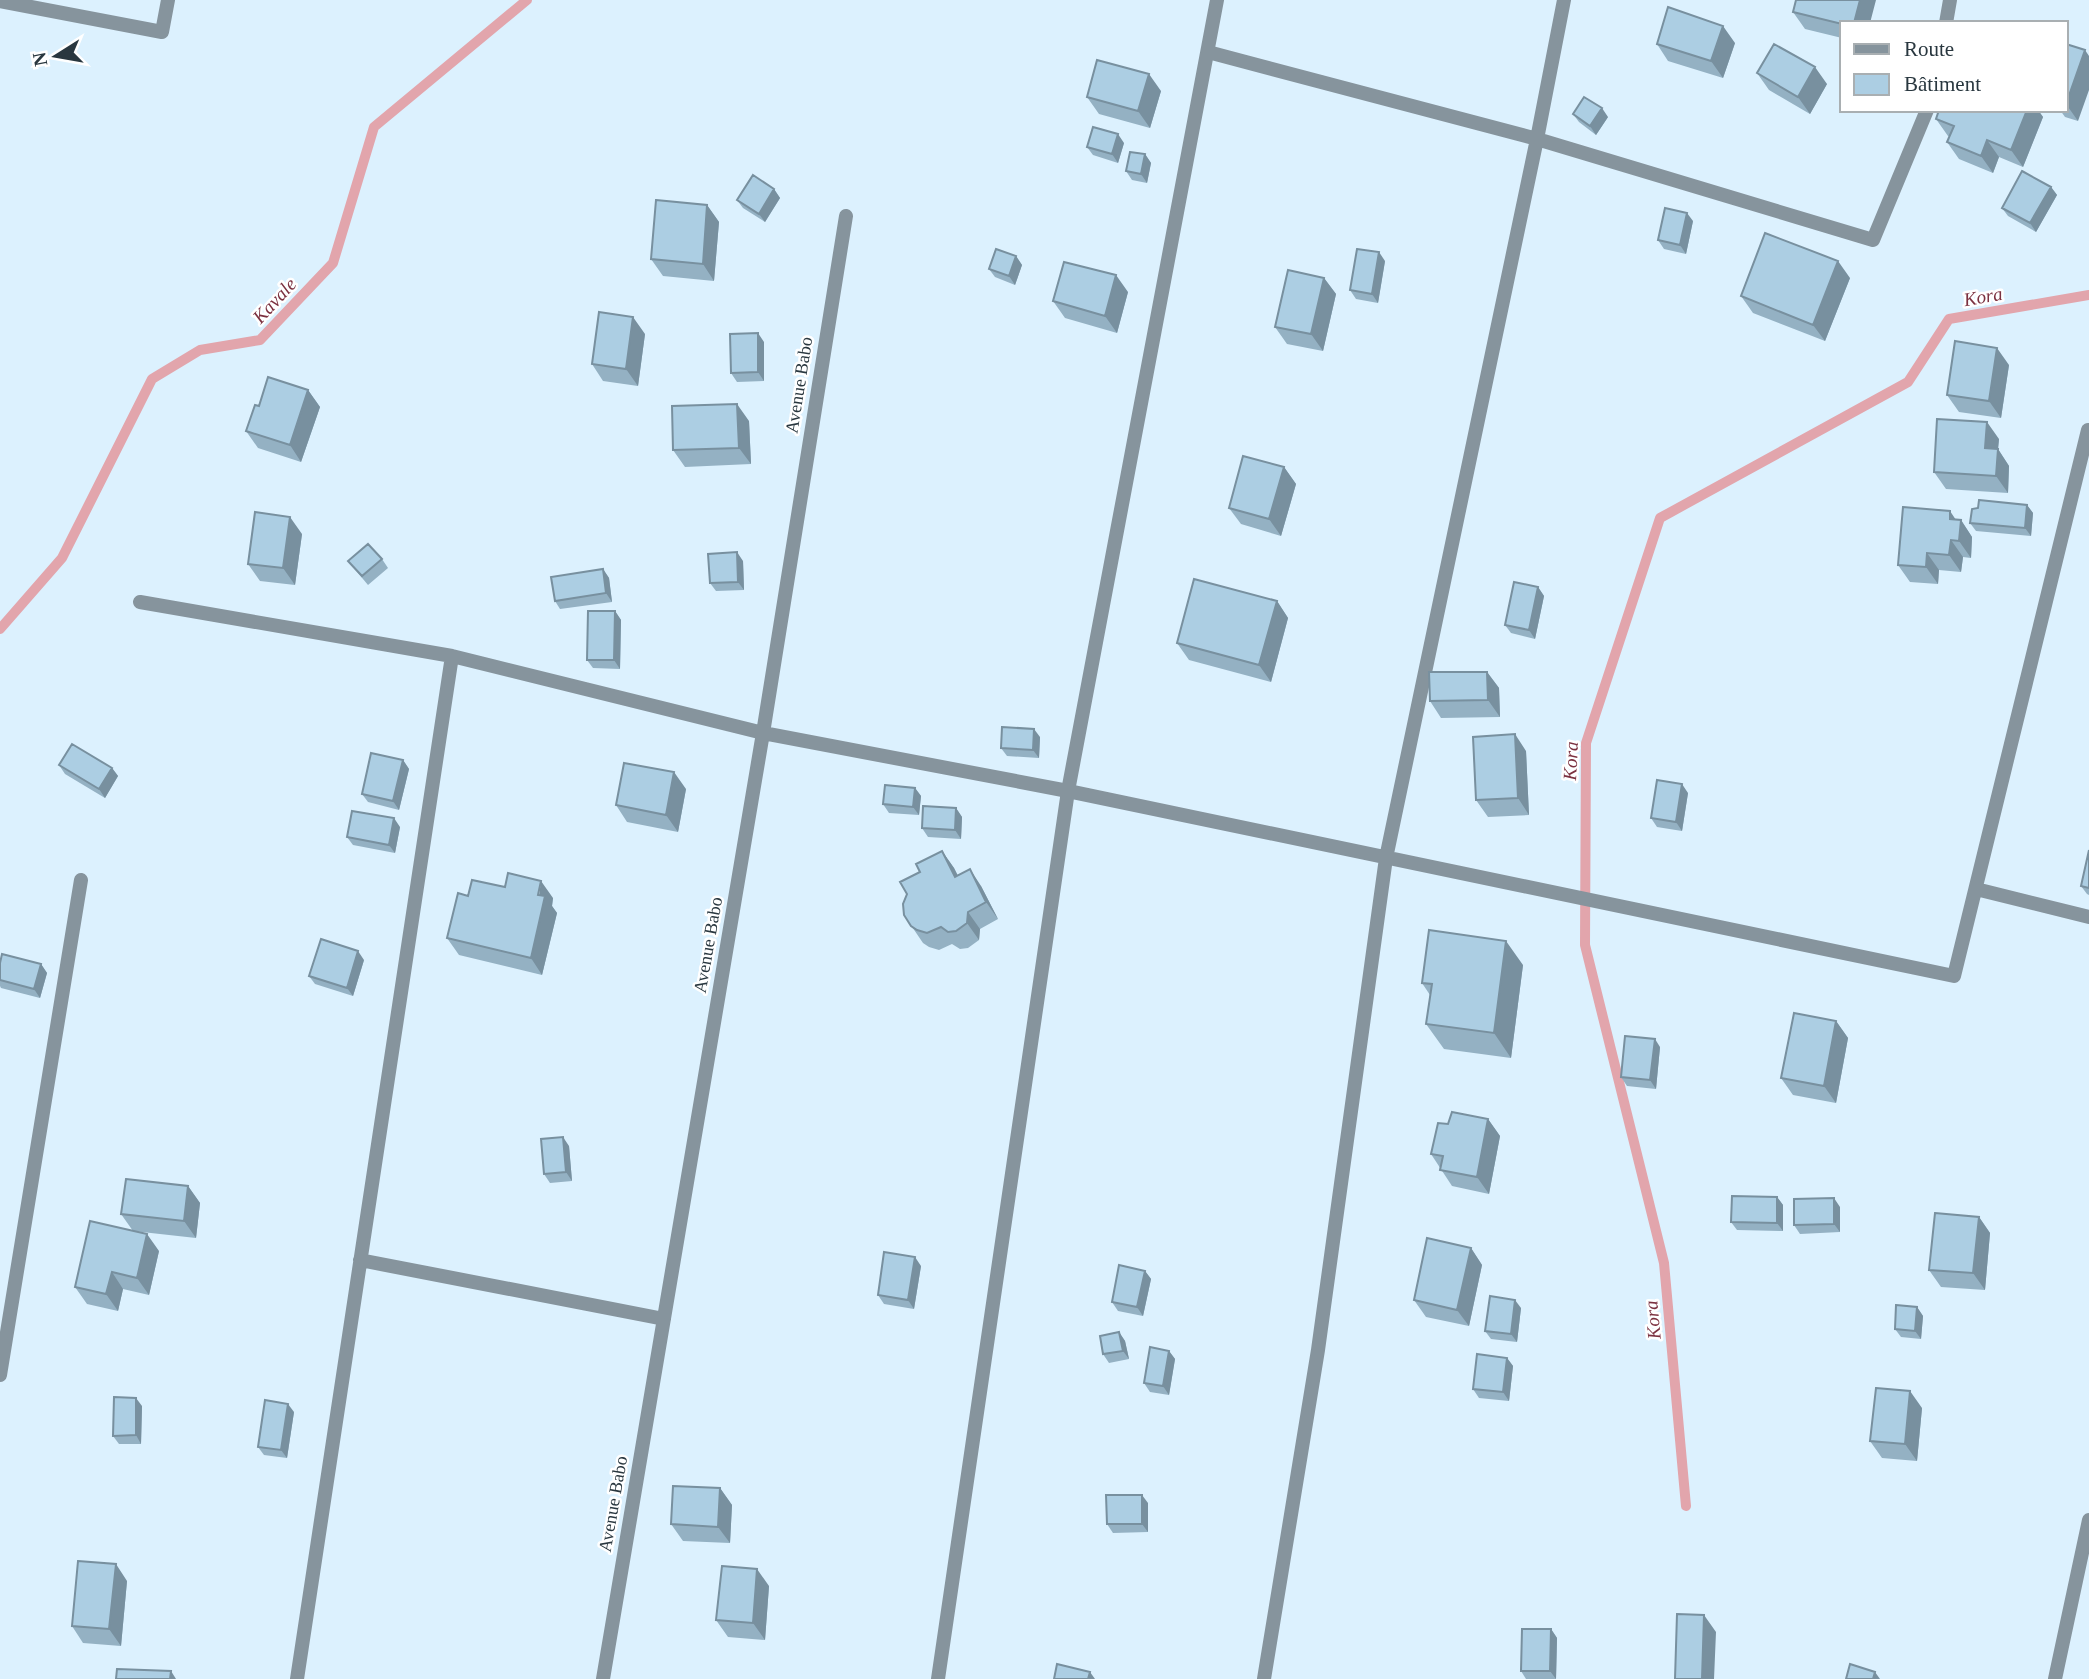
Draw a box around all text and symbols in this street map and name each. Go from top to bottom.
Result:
north arrow [21,21,91,91]
legend [1840,21,2068,112]
text: Route [1904,37,1954,61]
text: N [28,50,51,68]
text: Bâtiment [1904,72,1981,96]
water label: Kavale [248,273,300,328]
water label: Kora [1961,283,2004,310]
street label: Avenue Babo [782,335,816,435]
water label: Kora [1559,741,1582,782]
street label: Avenue Babo [690,895,726,995]
water label: Kora [1640,1300,1665,1341]
street label: Avenue Babo [595,1454,631,1554]

